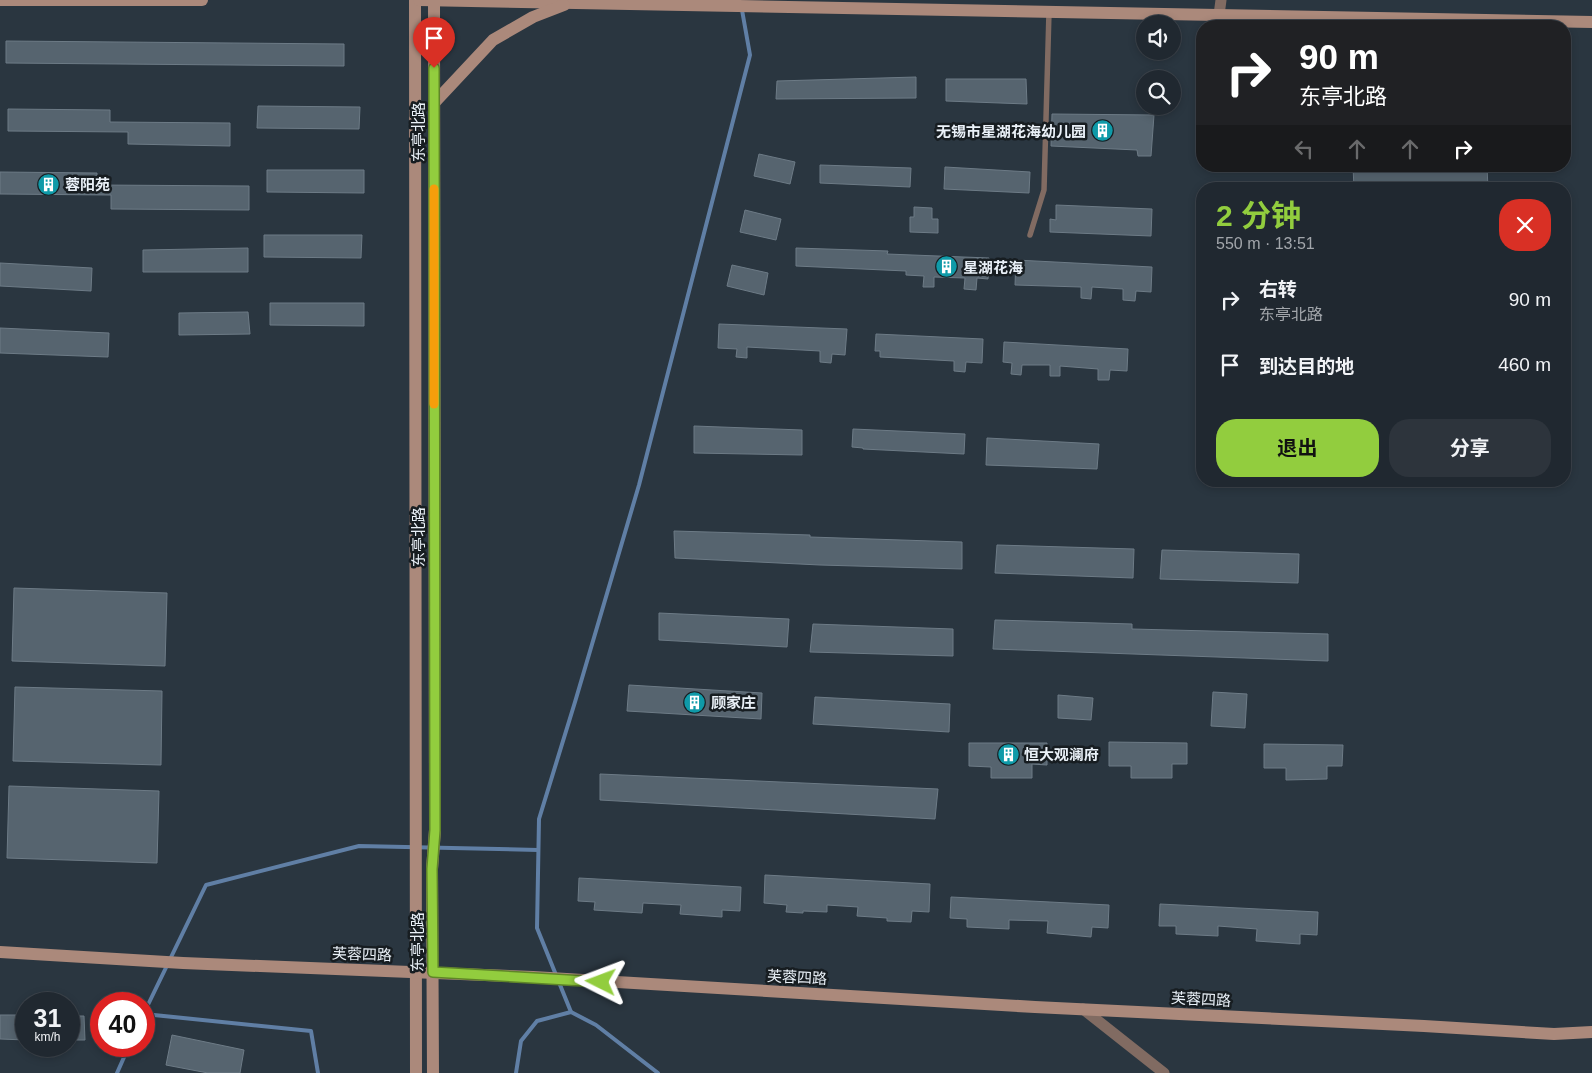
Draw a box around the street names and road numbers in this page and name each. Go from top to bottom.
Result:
street label: 东亭北路 [410,102,427,162]
street label: 东亭北路 [410,507,427,567]
street label: 东亭北路 [409,912,426,972]
street label: 芙蓉四路 [332,944,392,964]
street label: 芙蓉四路 [767,967,827,987]
street label: 芙蓉四路 [1171,989,1231,1009]

